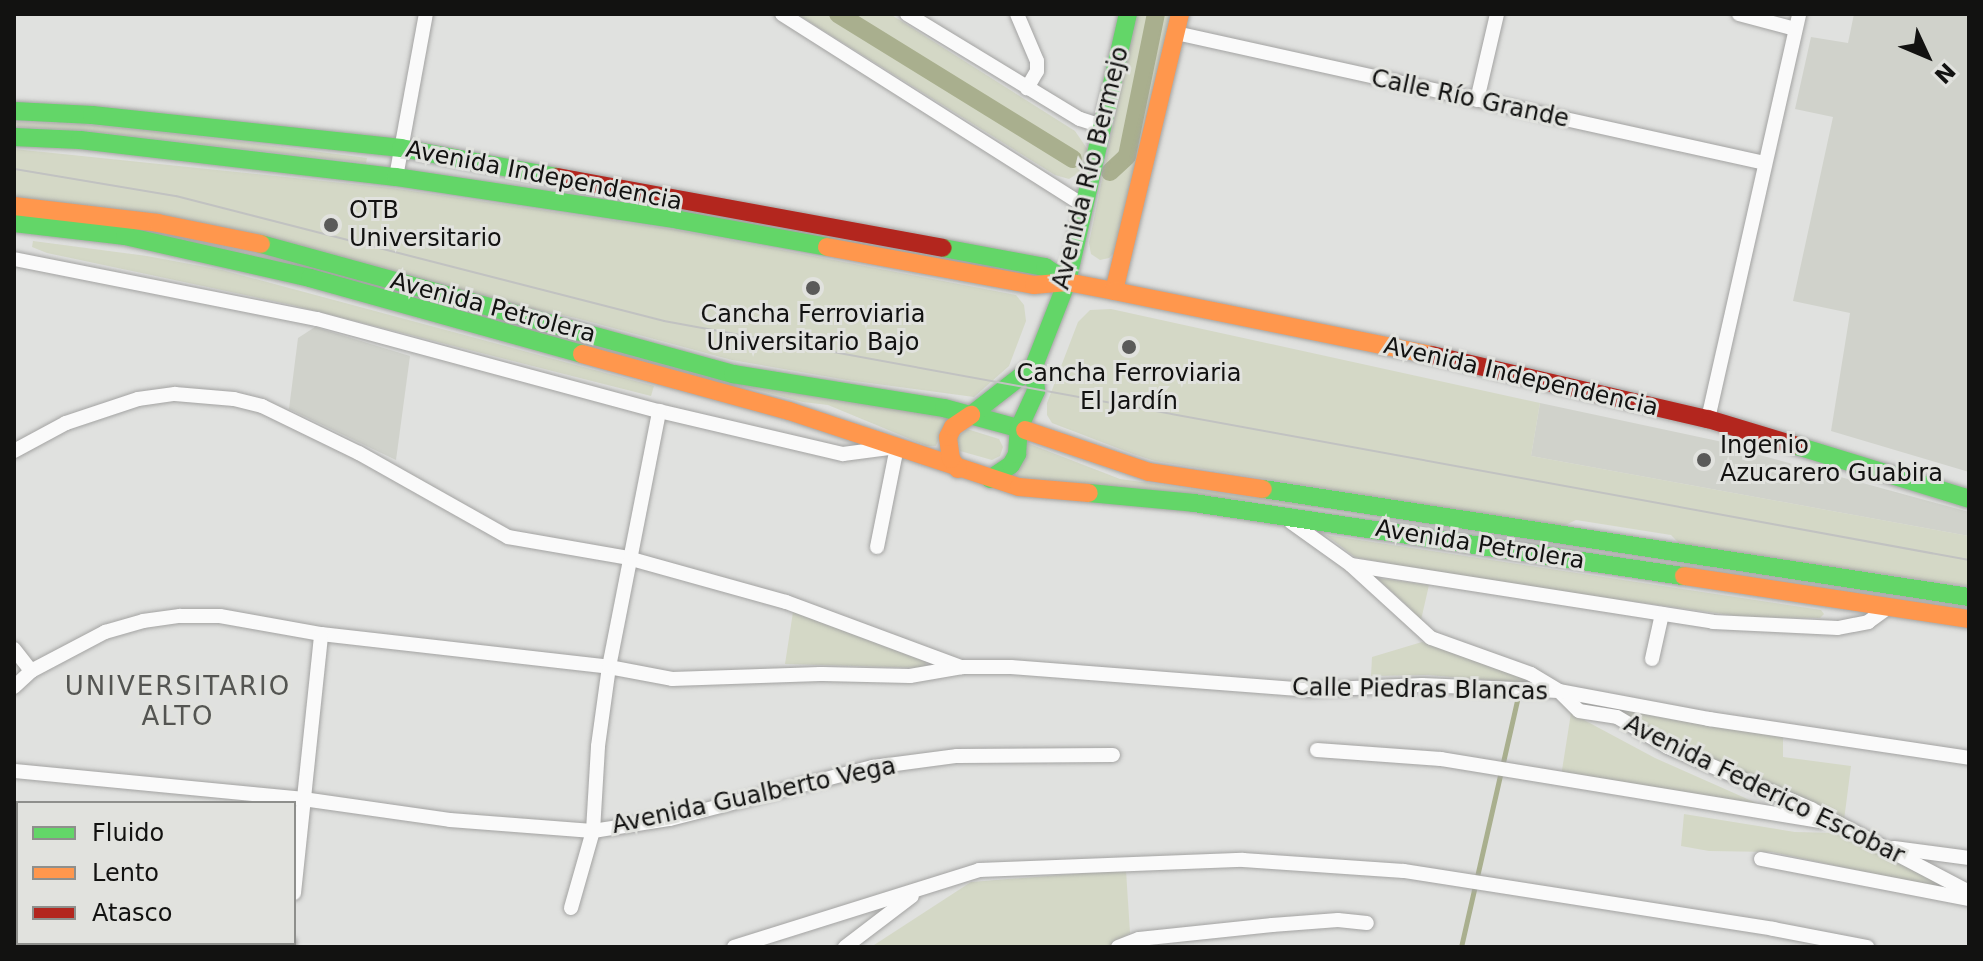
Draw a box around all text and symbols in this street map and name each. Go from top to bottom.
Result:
north arrow [1887,16,1967,96]
street label: Avenida Río Bermejo [1047,44,1135,292]
text: N [1929,58,1960,88]
street label: Calle Río Grande [1369,64,1571,134]
street label: Avenida Independencia [403,135,685,217]
place label: OTB Universitario [349,197,502,253]
marker: OTB Universitario [320,214,342,236]
street label: Avenida Petrolera [387,267,599,349]
marker: Cancha Ferroviaria Universitario Bajo [804,279,822,297]
place label: Cancha Ferroviaria Universitario Bajo [701,301,925,357]
street label: Avenida Independencia [1381,331,1661,423]
marker: Cancha Ferroviaria El Jardín [1120,338,1138,356]
place label: Cancha Ferroviaria El Jardín [1017,360,1241,416]
place label: Ingenio Azucarero Guabira [1720,432,1943,488]
marker: Ingenio Azucarero Guabira [1695,451,1713,469]
street label: Avenida Petrolera [1373,514,1587,576]
district label: UNIVERSITARIO ALTO [65,671,291,732]
street label: Calle Piedras Blancas [1292,673,1548,707]
street label: Avenida Federico Escobar [1619,710,1909,870]
street label: Avenida Gualberto Vega [609,752,899,840]
legend [16,801,296,945]
text: Fluido [92,819,164,847]
text: Lento [92,859,159,887]
text: Atasco [92,899,173,927]

